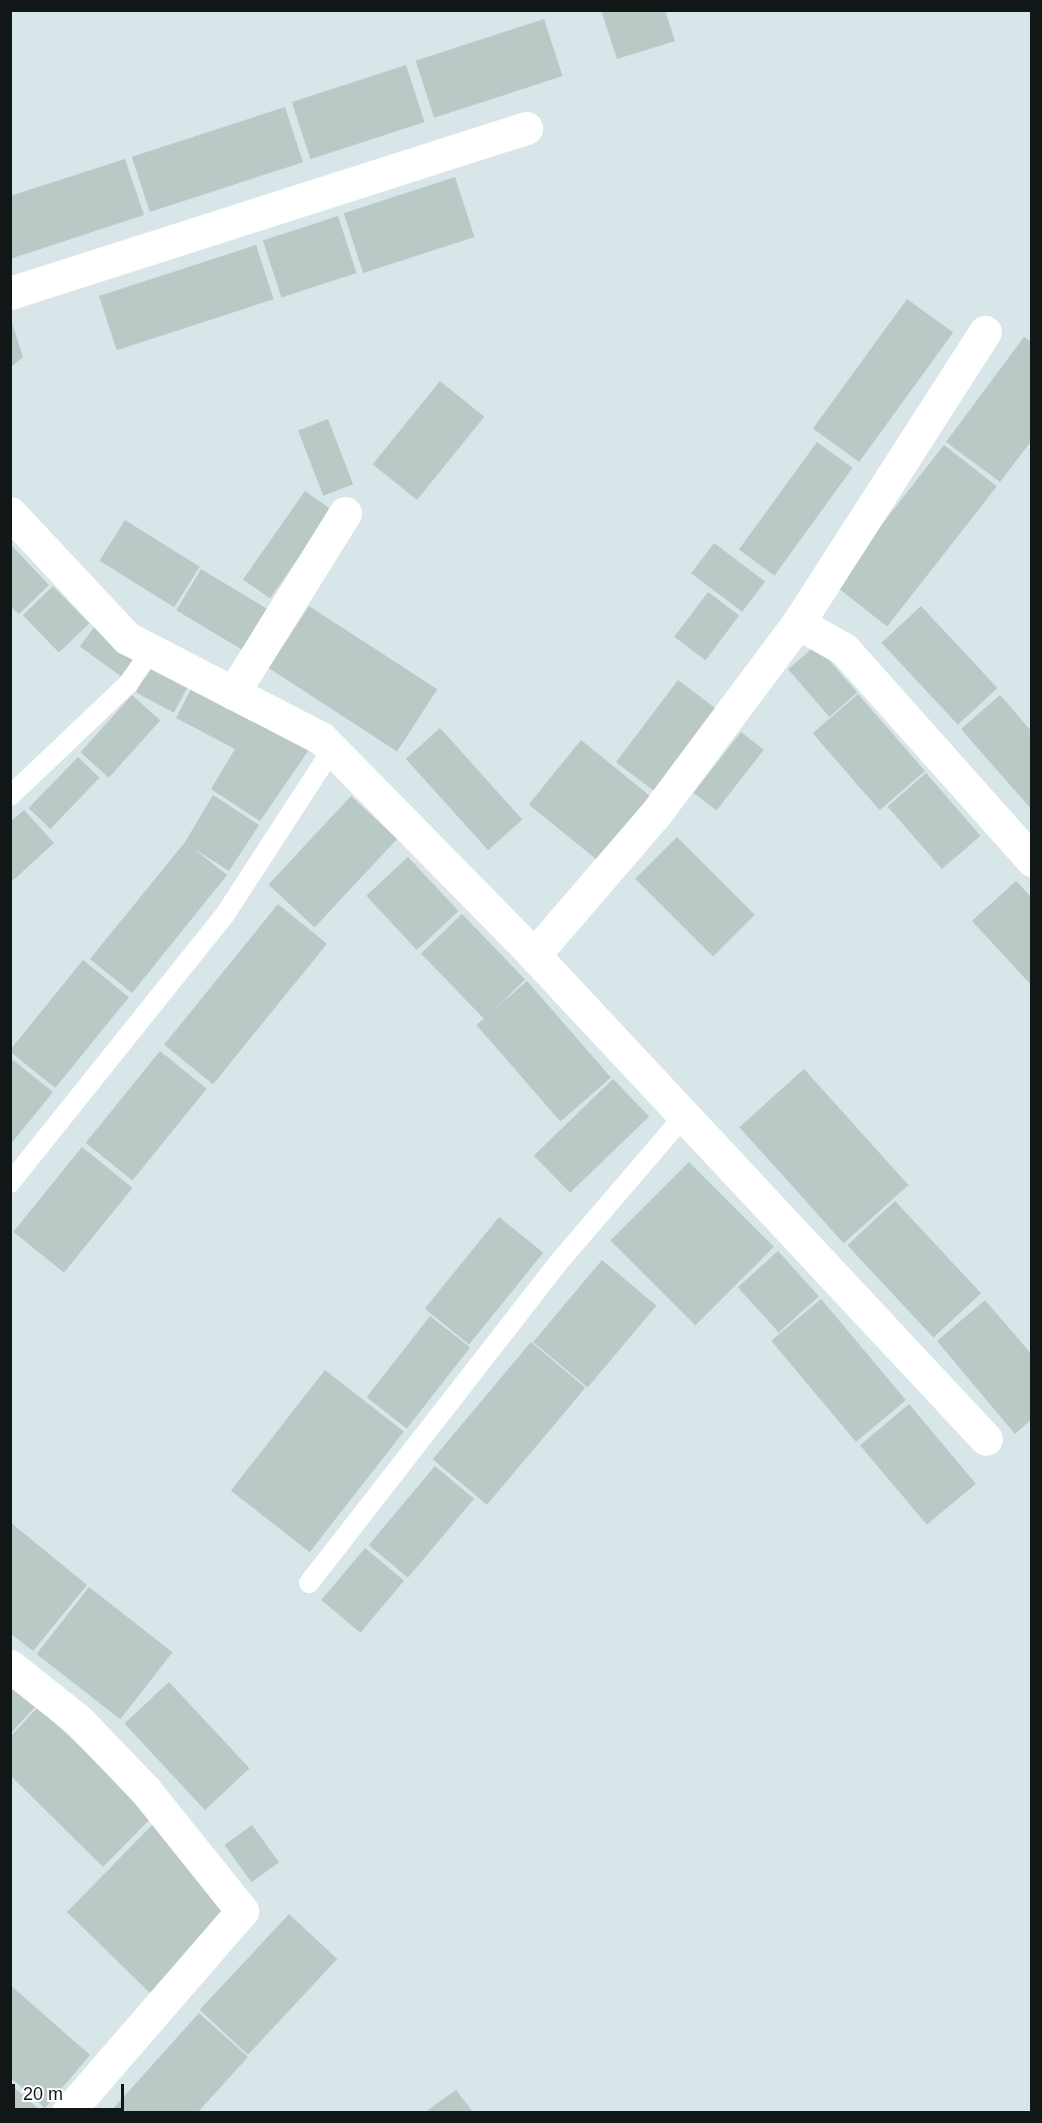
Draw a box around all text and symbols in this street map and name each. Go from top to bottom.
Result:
scale bar [15,2072,128,2110]
text: 20 m [23,2084,63,2104]

